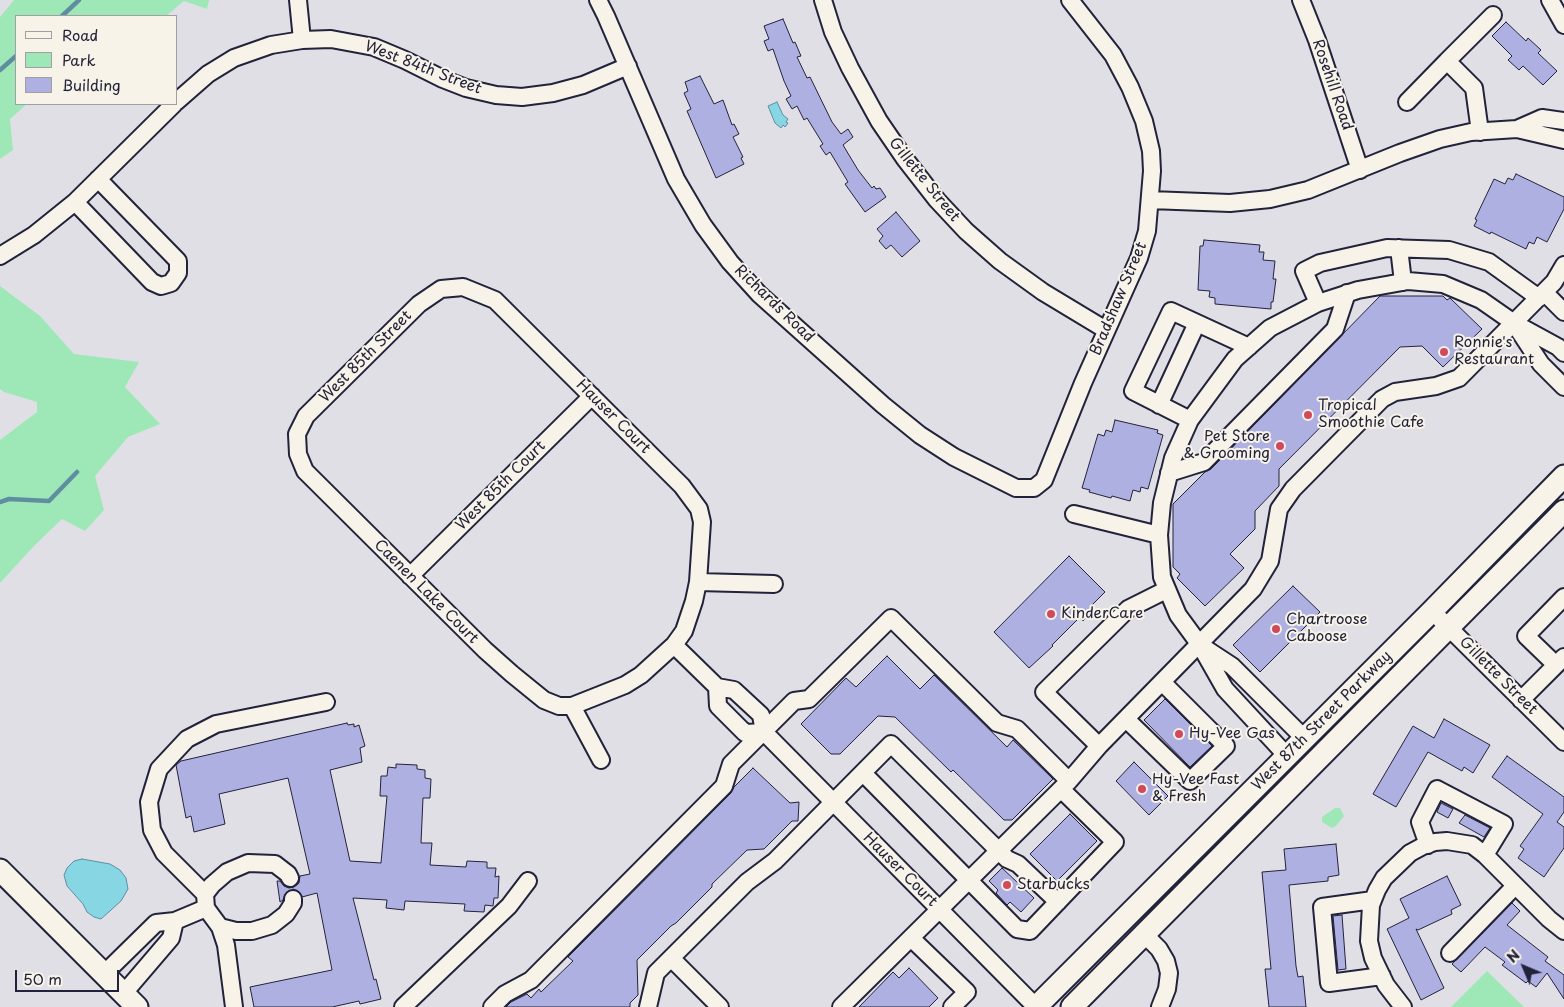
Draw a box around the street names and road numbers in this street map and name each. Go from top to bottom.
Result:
street label: West 84th Street [362,37,484,99]
street label: Rosehill Road [1308,37,1356,133]
street label: Gillette Street [885,134,963,226]
street label: Bradshaw Street [1087,240,1151,358]
street label: Richards Road [730,262,818,346]
street label: West 85th Street [316,307,416,407]
street label: Hauser Court [572,376,654,458]
street label: West 85th Court [452,437,550,535]
street label: Caenen Lake Court [370,536,482,648]
street label: Gillette Street [1455,633,1541,719]
street label: West 87th Street Parkway [1248,647,1396,795]
street label: Hauser Court [859,829,941,911]

